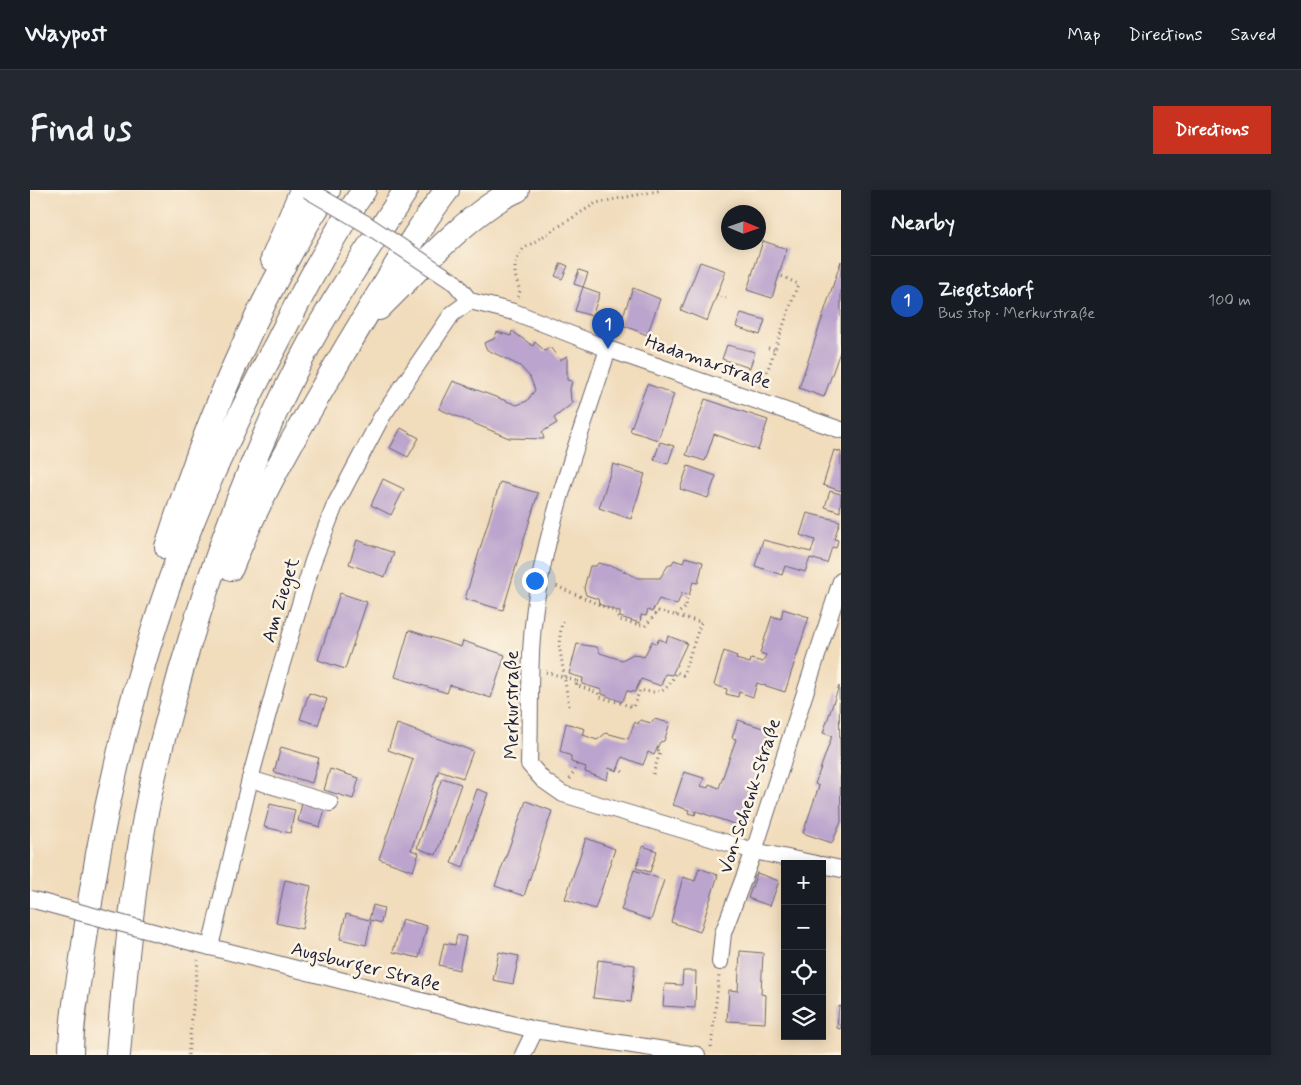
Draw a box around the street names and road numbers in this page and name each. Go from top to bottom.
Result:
street label: Hadamarstraße [642,329,774,395]
street label: Am Zieget [256,555,308,646]
street label: Merkurstraße [500,650,525,760]
street label: Von-Schenk-Straße [713,715,787,877]
street label: Augsburger Straße [288,936,443,1001]

